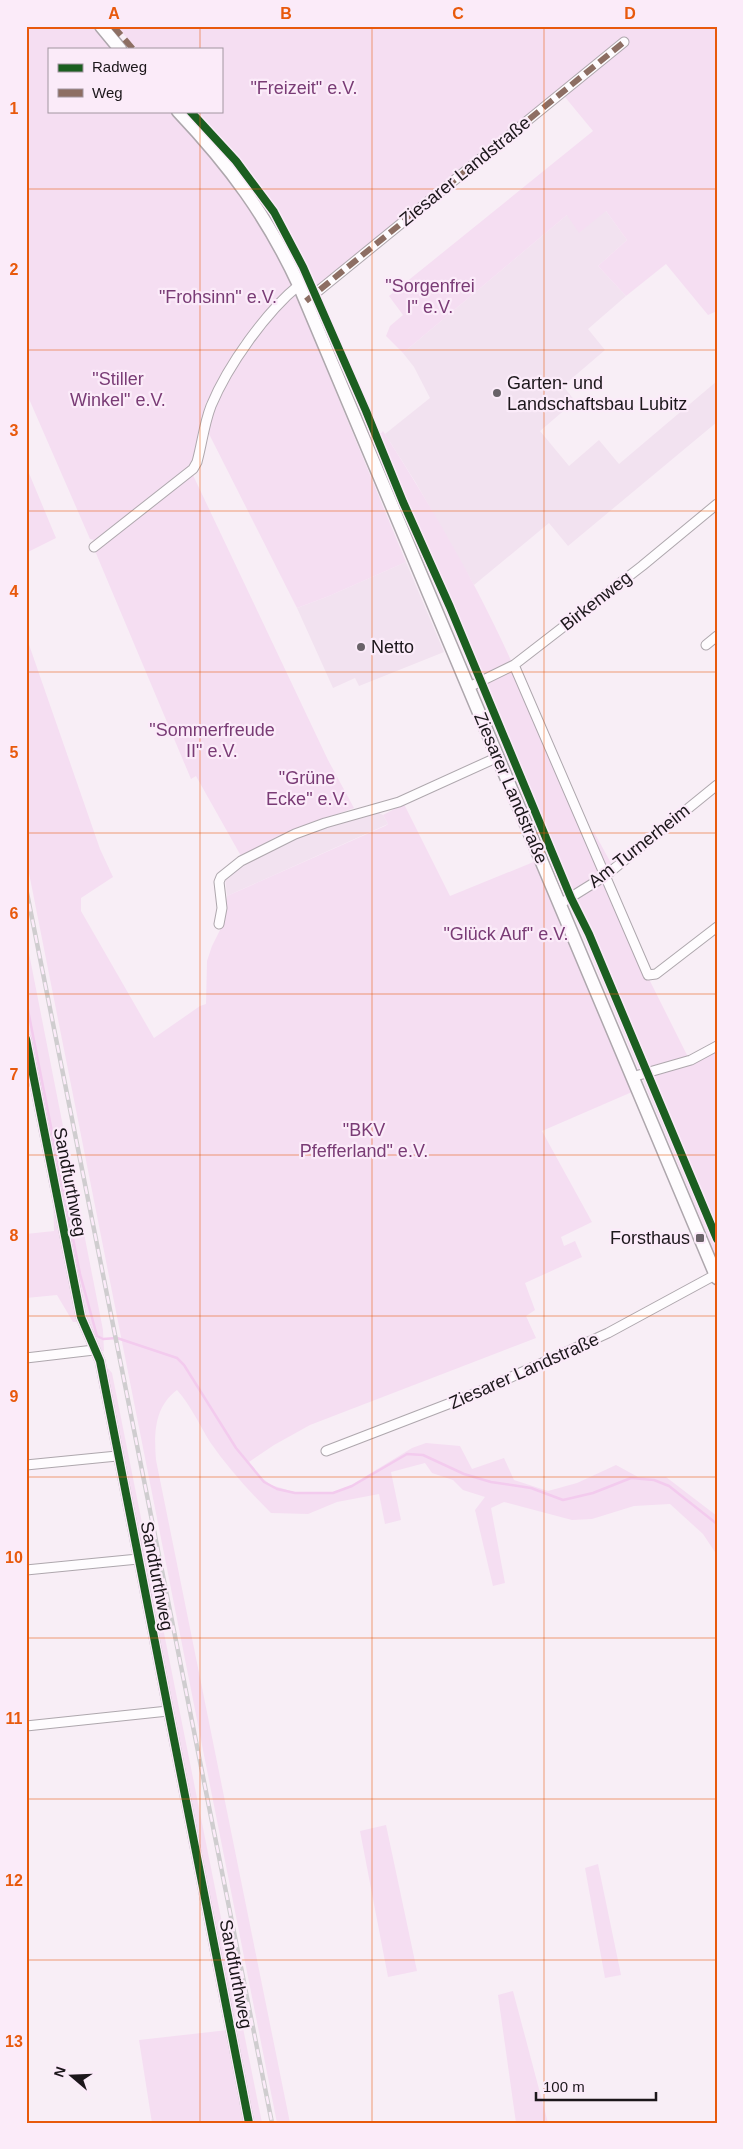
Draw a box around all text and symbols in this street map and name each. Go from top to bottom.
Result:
text: A [108,5,120,22]
text: B [280,5,292,22]
text: C [452,5,464,22]
text: D [624,5,636,22]
legend [48,48,222,112]
text: Radweg [92,58,147,75]
park label: "Freizeit" e.V. [250,78,358,98]
text: Weg [92,84,123,101]
text: 1 [10,100,19,117]
street label: Ziesarer Landstraße [396,112,534,230]
text: 2 [10,261,19,278]
park label: "Sorgenfrei I" e.V. [385,276,475,317]
park label: "Frohsinn" e.V. [159,287,277,307]
park label: "Stiller Winkel" e.V. [70,369,166,410]
place label: Garten- und Landschaftsbau Lubitz [507,373,687,414]
marker: Garten- und Landschaftsbau Lubitz [491,387,503,399]
text: 3 [10,422,19,439]
street label: Birkenweg [557,567,635,635]
text: 4 [10,583,19,600]
place label: Netto [371,637,414,657]
marker: Netto [355,641,367,653]
street label: Ziesarer Landstraße [470,709,552,867]
park label: "Sommerfreude II" e.V. [149,720,275,761]
text: 5 [10,744,19,761]
park label: "Grüne Ecke" e.V. [266,768,348,809]
street label: Am Turnerheim [584,800,694,892]
text: 6 [10,905,19,922]
park label: "Glück Auf" e.V. [443,924,569,944]
text: 7 [10,1066,19,1083]
park label: "BKV Pfefferland" e.V. [300,1120,428,1161]
street label: Sandfurthweg [50,1126,90,1238]
text: 8 [10,1227,19,1244]
place label: Forsthaus [610,1228,690,1248]
marker: Forsthaus [694,1232,706,1244]
street label: Ziesarer Landstraße [446,1329,602,1413]
text: 9 [10,1388,19,1405]
street label: Sandfurthweg [137,1520,177,1632]
text: 10 [5,1549,23,1566]
text: 11 [6,1710,23,1727]
text: 12 [5,1872,23,1889]
street label: Sandfurthweg [216,1918,256,2030]
text: 13 [5,2033,23,2050]
north arrow [48,2052,98,2102]
text: N [50,2064,69,2079]
scale bar [536,2069,656,2101]
text: 100 m [543,2078,585,2095]

